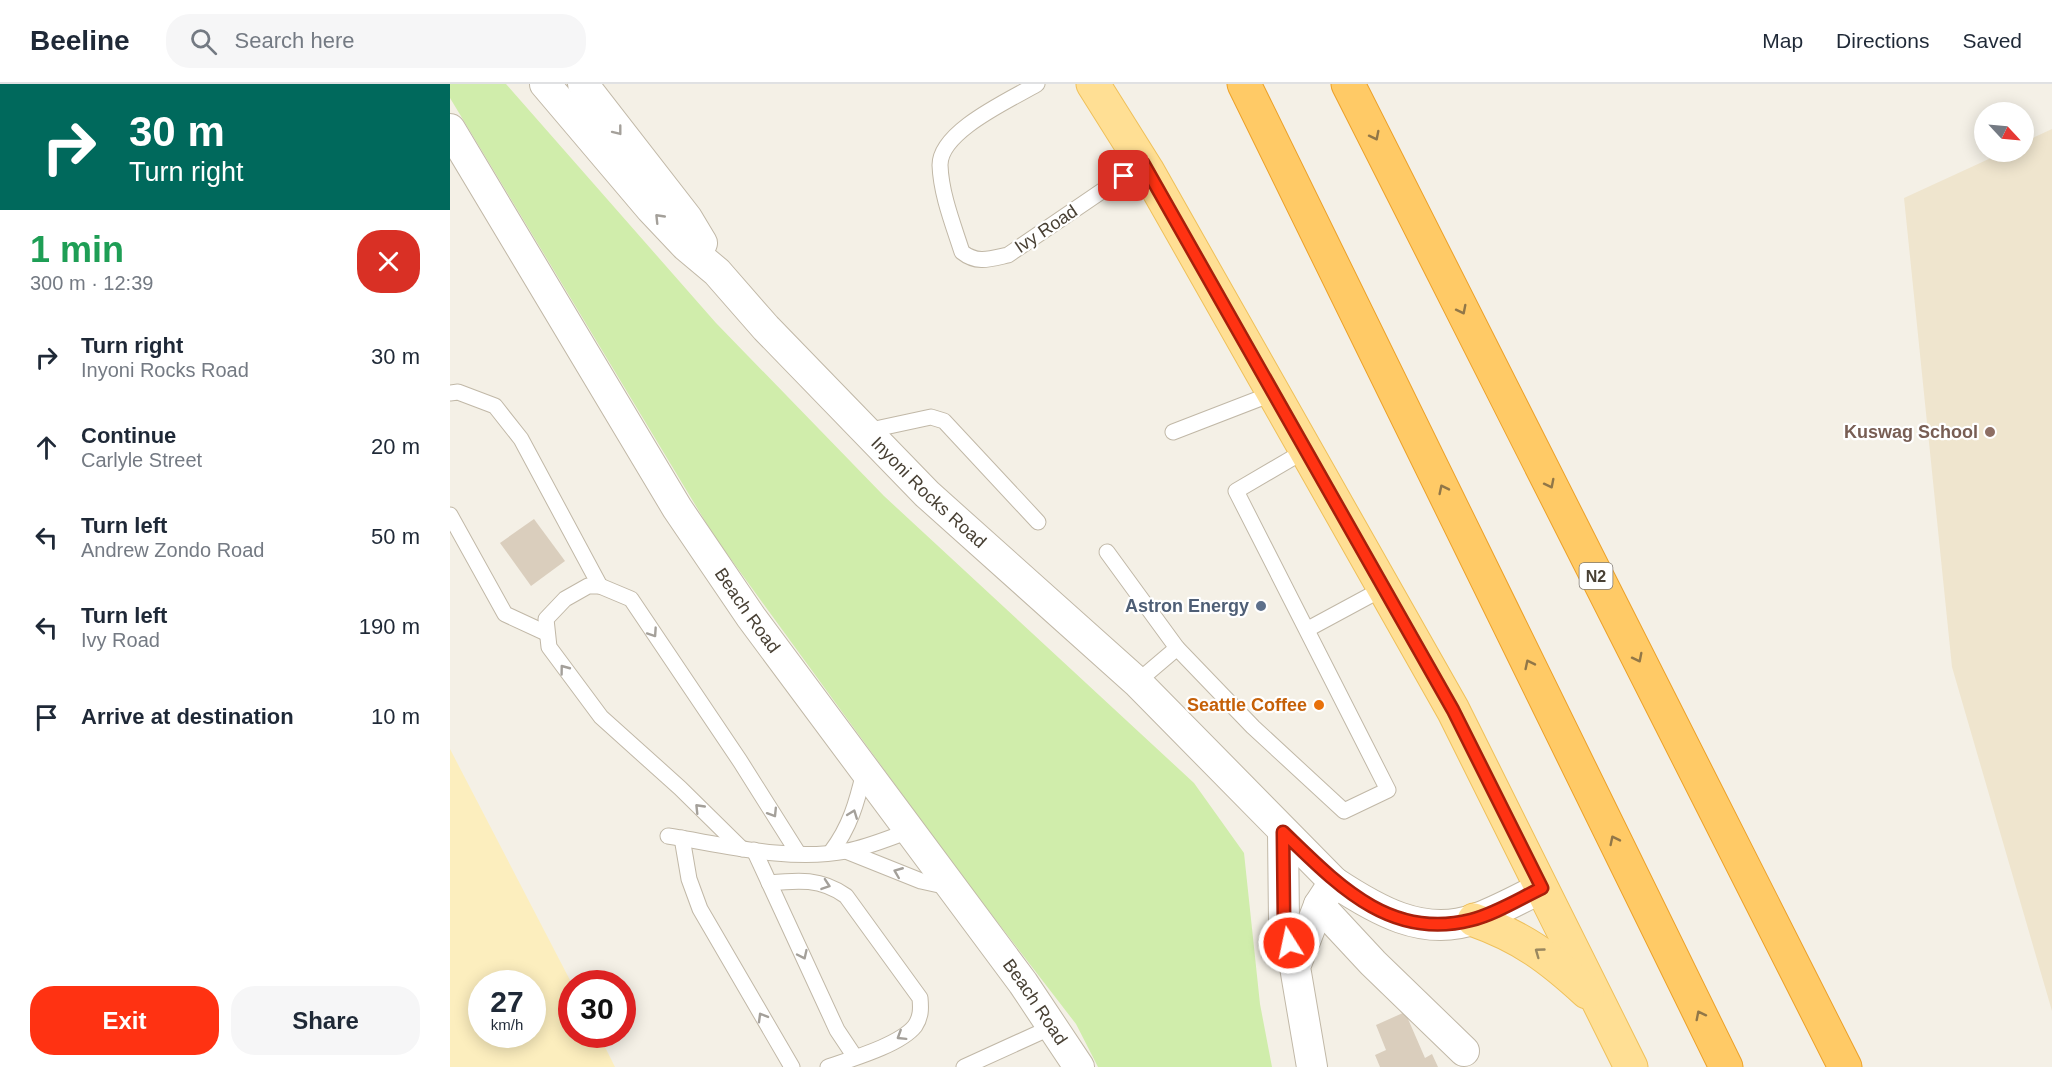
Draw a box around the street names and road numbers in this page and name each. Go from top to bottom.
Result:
street label: Ivy Road [1011,201,1081,257]
street label: Inyoni Rocks Road [867,433,990,552]
road number: N2 [1580,563,1612,589]
street label: Beach Road [711,564,784,657]
street label: Beach Road [999,955,1071,1048]

